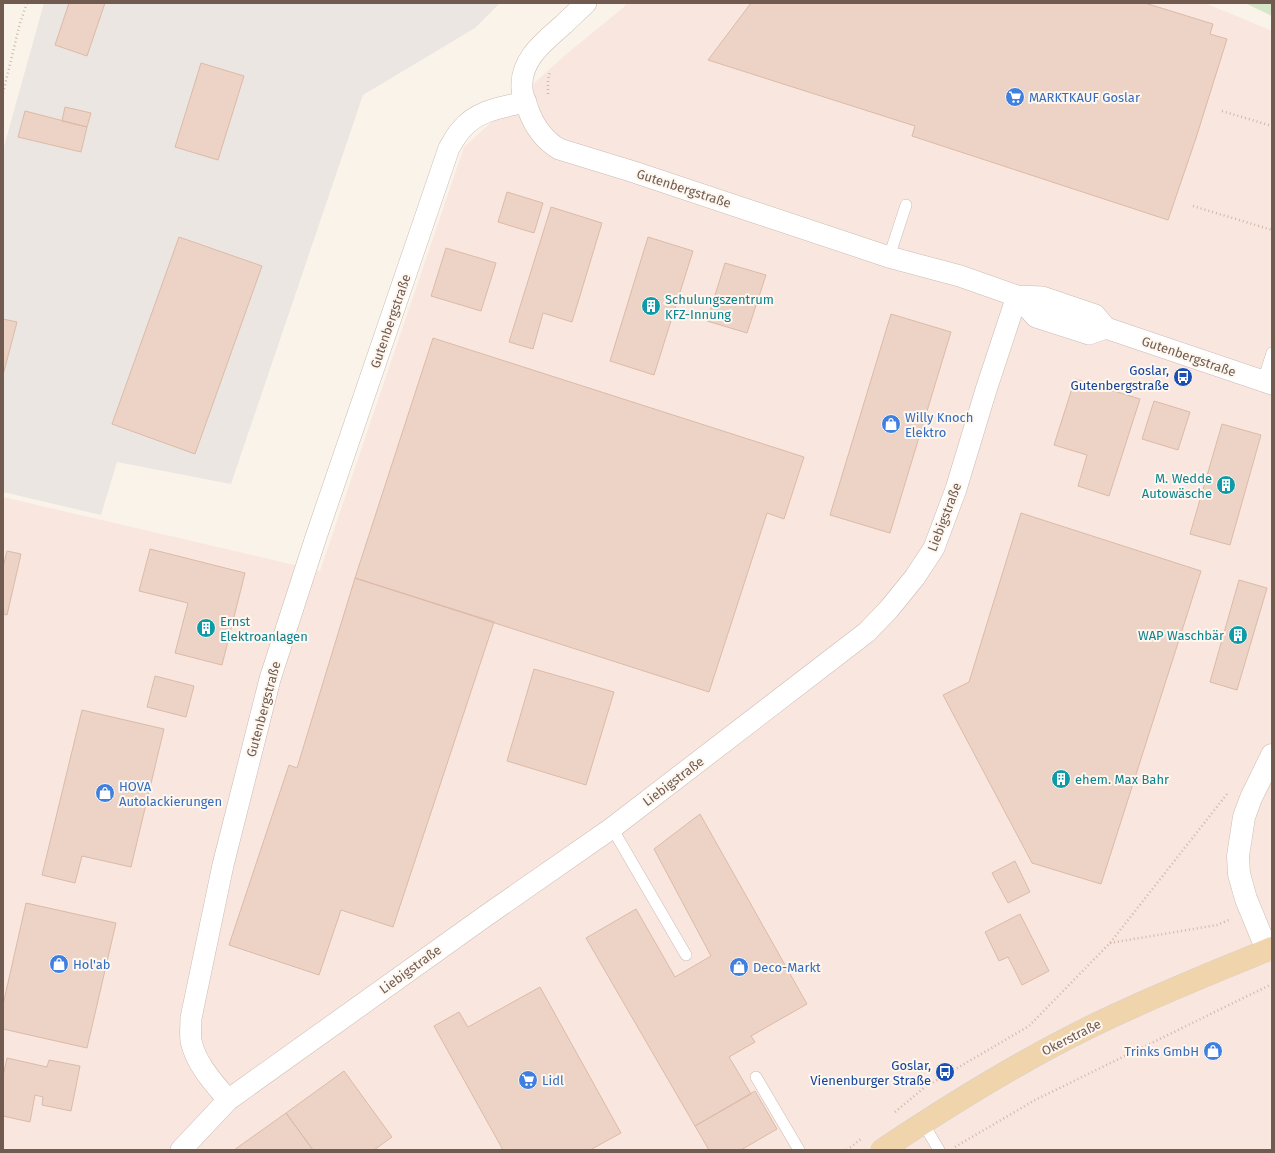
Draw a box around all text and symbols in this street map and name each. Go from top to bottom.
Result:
supermarket icon: MARKTKAUF Goslar [1004,86,1026,108]
place label: MARKTKAUF Goslar [1029,90,1140,105]
street label: Gutenbergstraße [635,166,733,211]
street label: Gutenbergstraße [367,272,414,370]
place label: Schulungszentrum KFZ-Innung [665,292,774,322]
building icon: Schulungszentrum KFZ-Innung [640,295,662,317]
street label: Gutenbergstraße [1140,333,1238,380]
place label: Goslar, Gutenbergstraße [1071,363,1169,393]
bus stop icon: Goslar, Gutenbergstraße [1172,366,1194,388]
place label: Willy Knoch Elektro [905,410,973,440]
shop icon: Willy Knoch Elektro [880,413,902,435]
place label: M. Wedde Autowäsche [1142,471,1212,501]
building icon: M. Wedde Autowäsche [1215,474,1237,496]
street label: Liebigstraße [924,481,964,554]
place label: Ernst Elektroanlagen [220,614,308,644]
building icon: Ernst Elektroanlagen [195,617,217,639]
building icon: WAP Waschbär [1227,624,1249,646]
place label: WAP Waschbär [1138,628,1224,643]
street label: Gutenbergstraße [243,660,283,759]
street label: Liebigstraße [640,754,707,809]
building icon: ehem. Max Bahr [1050,768,1072,790]
place label: ehem. Max Bahr [1075,772,1169,787]
place label: HOVA Autolackierungen [119,779,222,809]
shop icon: HOVA Autolackierungen [94,782,116,804]
street label: Liebigstraße [377,942,444,997]
shop icon: Hol'ab [48,953,70,975]
shop icon: Deco-Markt [728,956,750,978]
place label: Hol'ab [73,957,111,972]
place label: Deco-Markt [753,960,821,975]
street label: Okerstraße [1039,1016,1103,1059]
shop icon: Trinks GmbH [1202,1040,1224,1062]
place label: Trinks GmbH [1124,1044,1199,1059]
place label: Goslar, Vienenburger Straße [810,1058,931,1088]
bus stop icon: Goslar, Vienenburger Straße [934,1061,956,1083]
supermarket icon: Lidl [517,1069,539,1091]
place label: Lidl [542,1073,564,1088]

